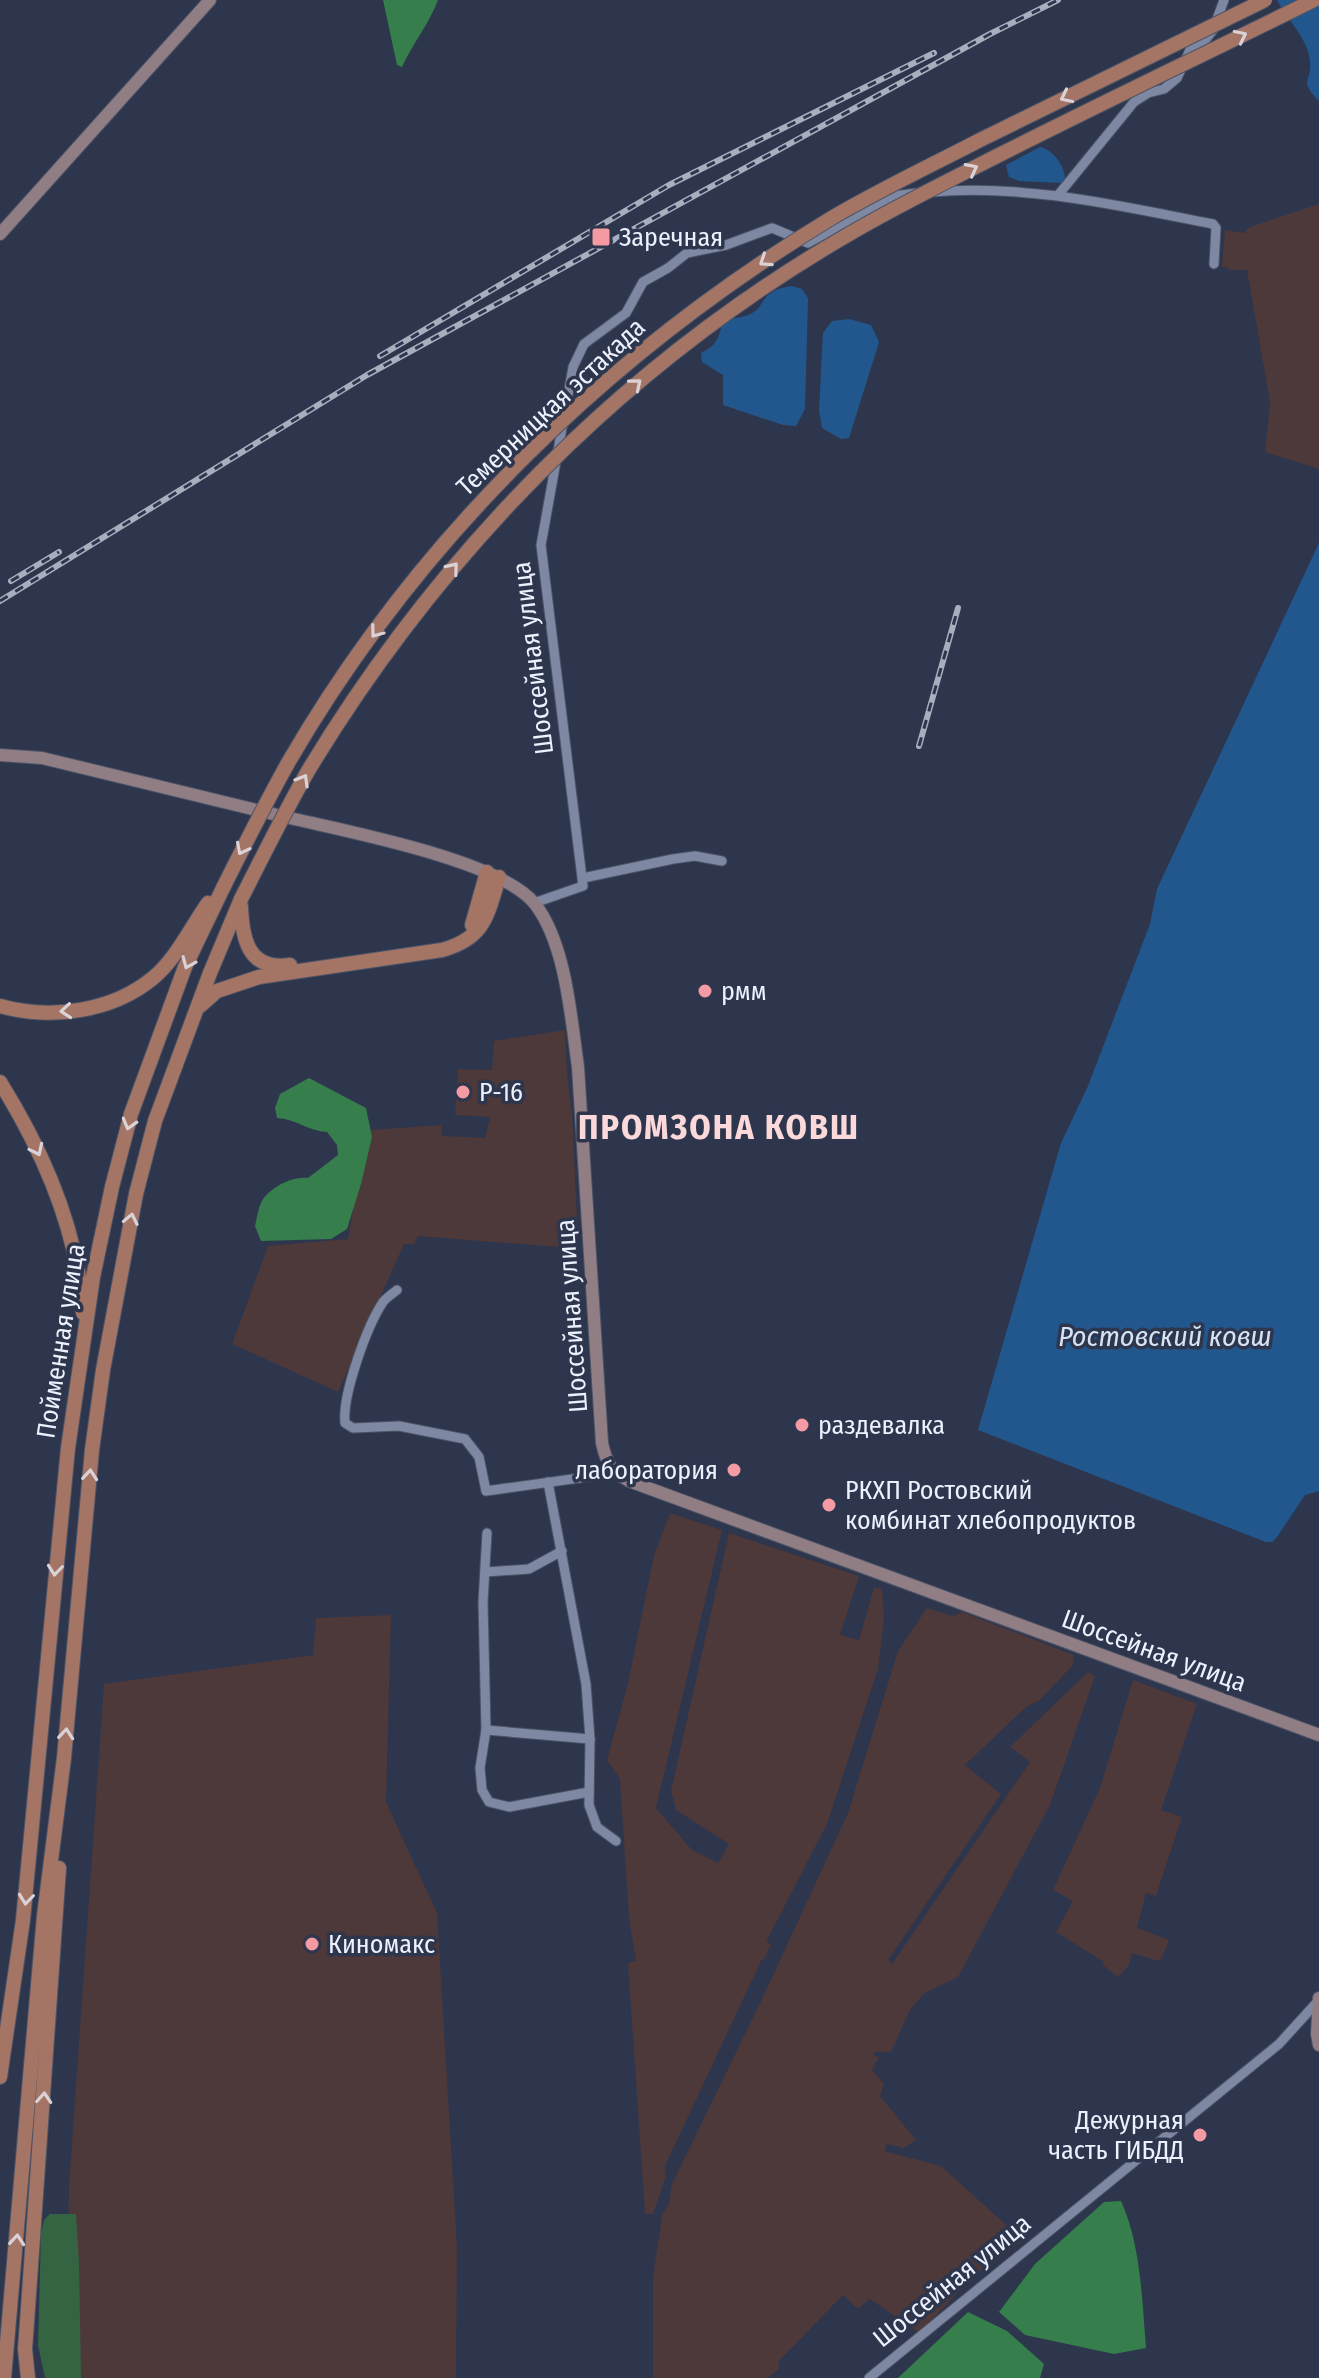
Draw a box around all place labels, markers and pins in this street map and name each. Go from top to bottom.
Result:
place label: Заречная [619,222,723,253]
marker: Заречная [590,226,612,248]
place label: рмм [721,976,766,1007]
marker: рмм [696,982,714,1000]
place label: Р-16 [479,1077,523,1108]
marker: Р-16 [454,1083,472,1101]
place label: раздевалка [818,1410,945,1441]
marker: раздевалка [793,1416,811,1434]
place label: лаборатория [575,1455,718,1486]
marker: лаборатория [725,1461,743,1479]
place label: РКХП Ростовский комбинат хлебопродуктов [845,1475,1136,1536]
marker: РКХП Ростовский комбинат хлебопродуктов [820,1496,838,1514]
place label: Киномакс [328,1929,435,1960]
marker: Киномакс [303,1935,321,1953]
place label: Дежурная часть ГИБДД [1048,2105,1184,2166]
marker: Дежурная часть ГИБДД [1191,2126,1209,2144]

